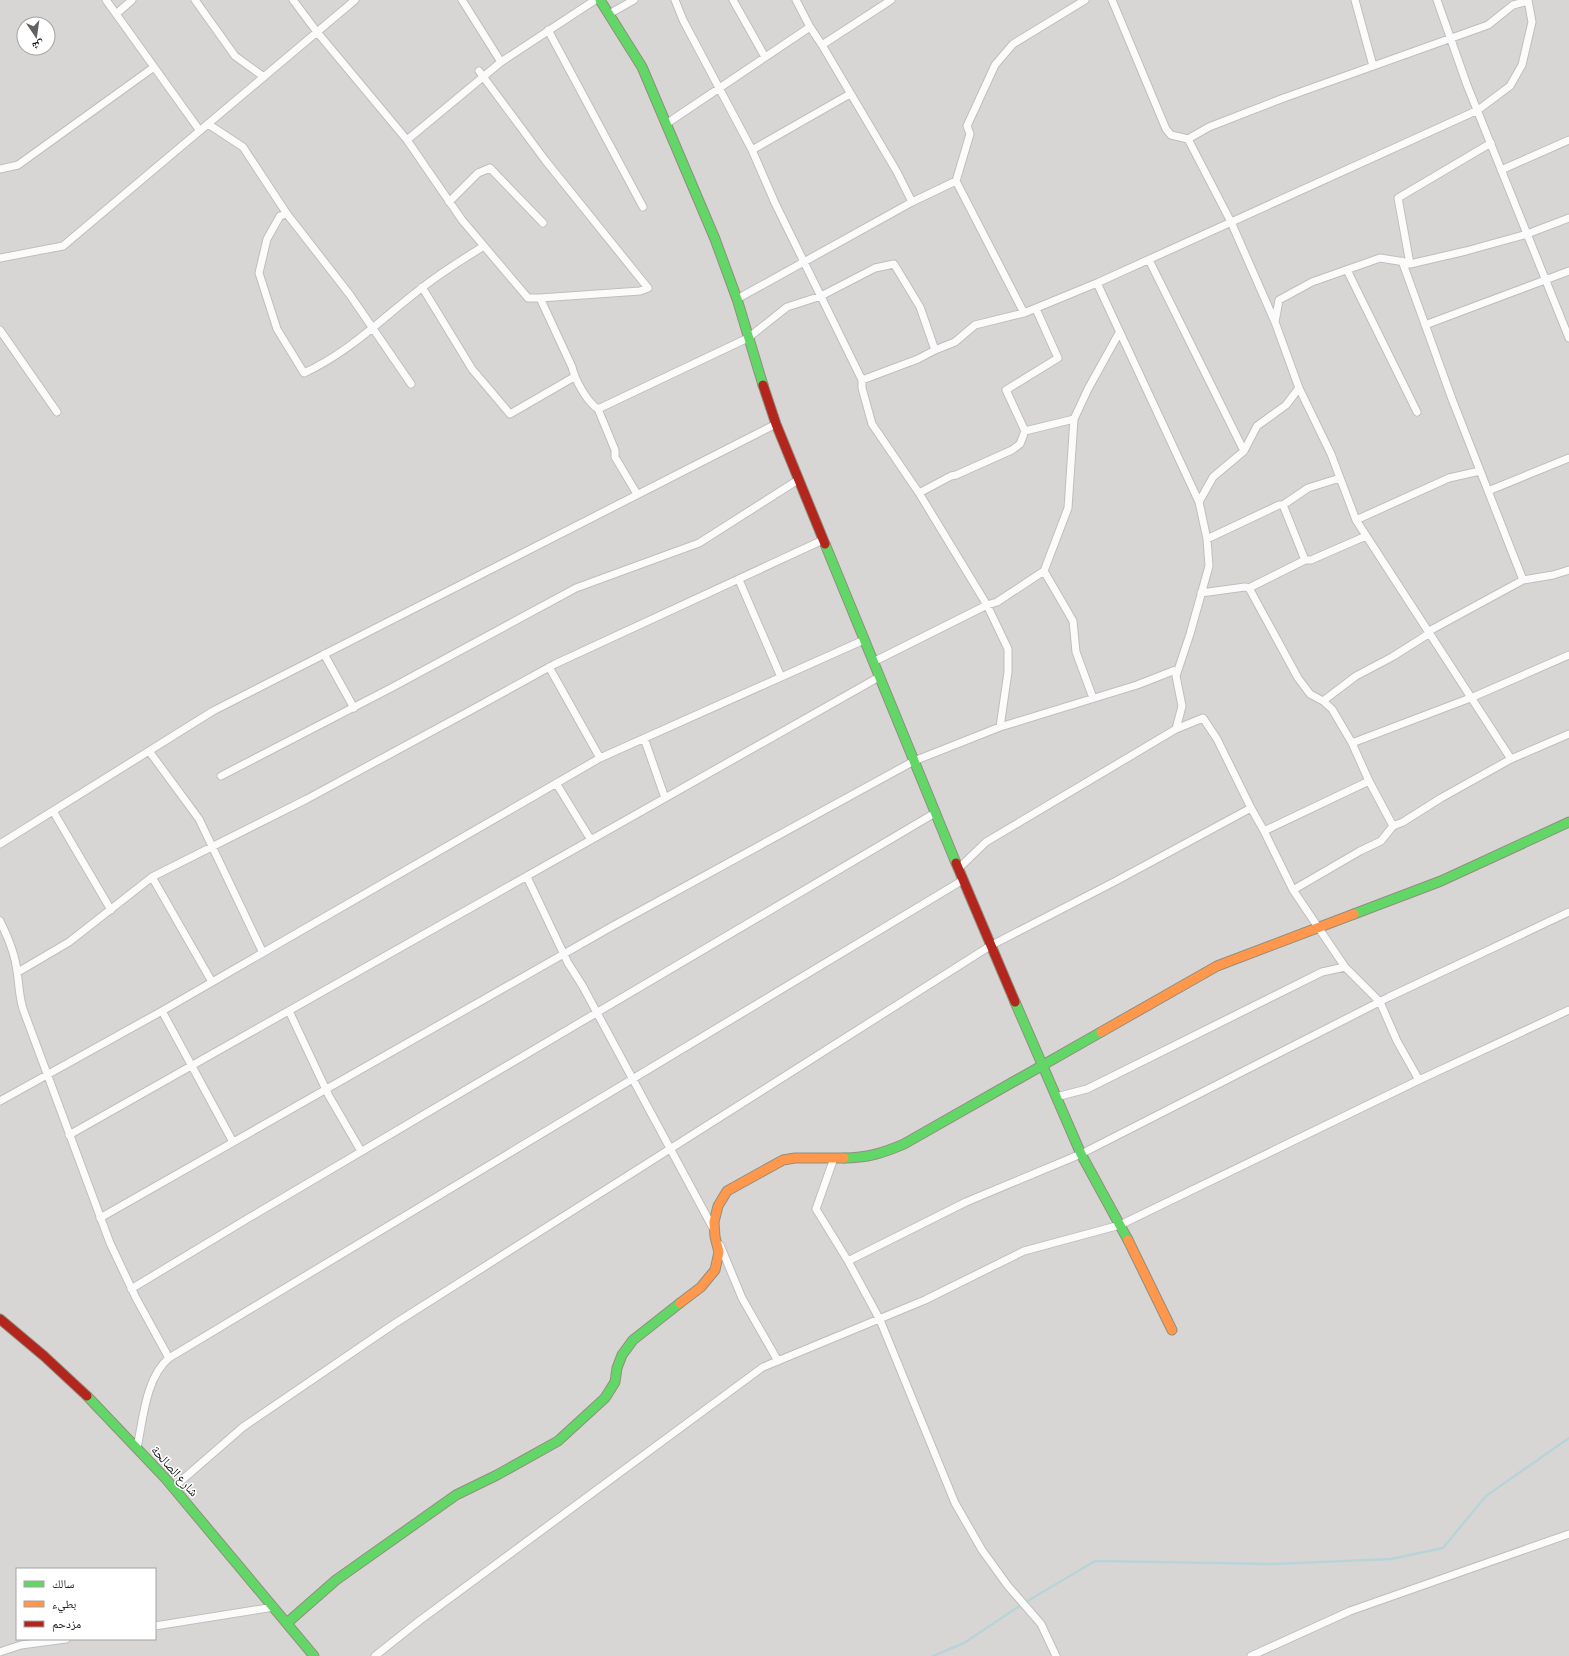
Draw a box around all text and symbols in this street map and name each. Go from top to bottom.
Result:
north arrow [16,16,56,56]
text: ش [30,37,45,53]
street label: شارع الصالحة [147,1443,202,1501]
legend [16,1568,156,1640]
text: سالك [52,1577,74,1591]
text: بطيء [52,1597,76,1614]
text: مزدحم [52,1617,81,1632]

